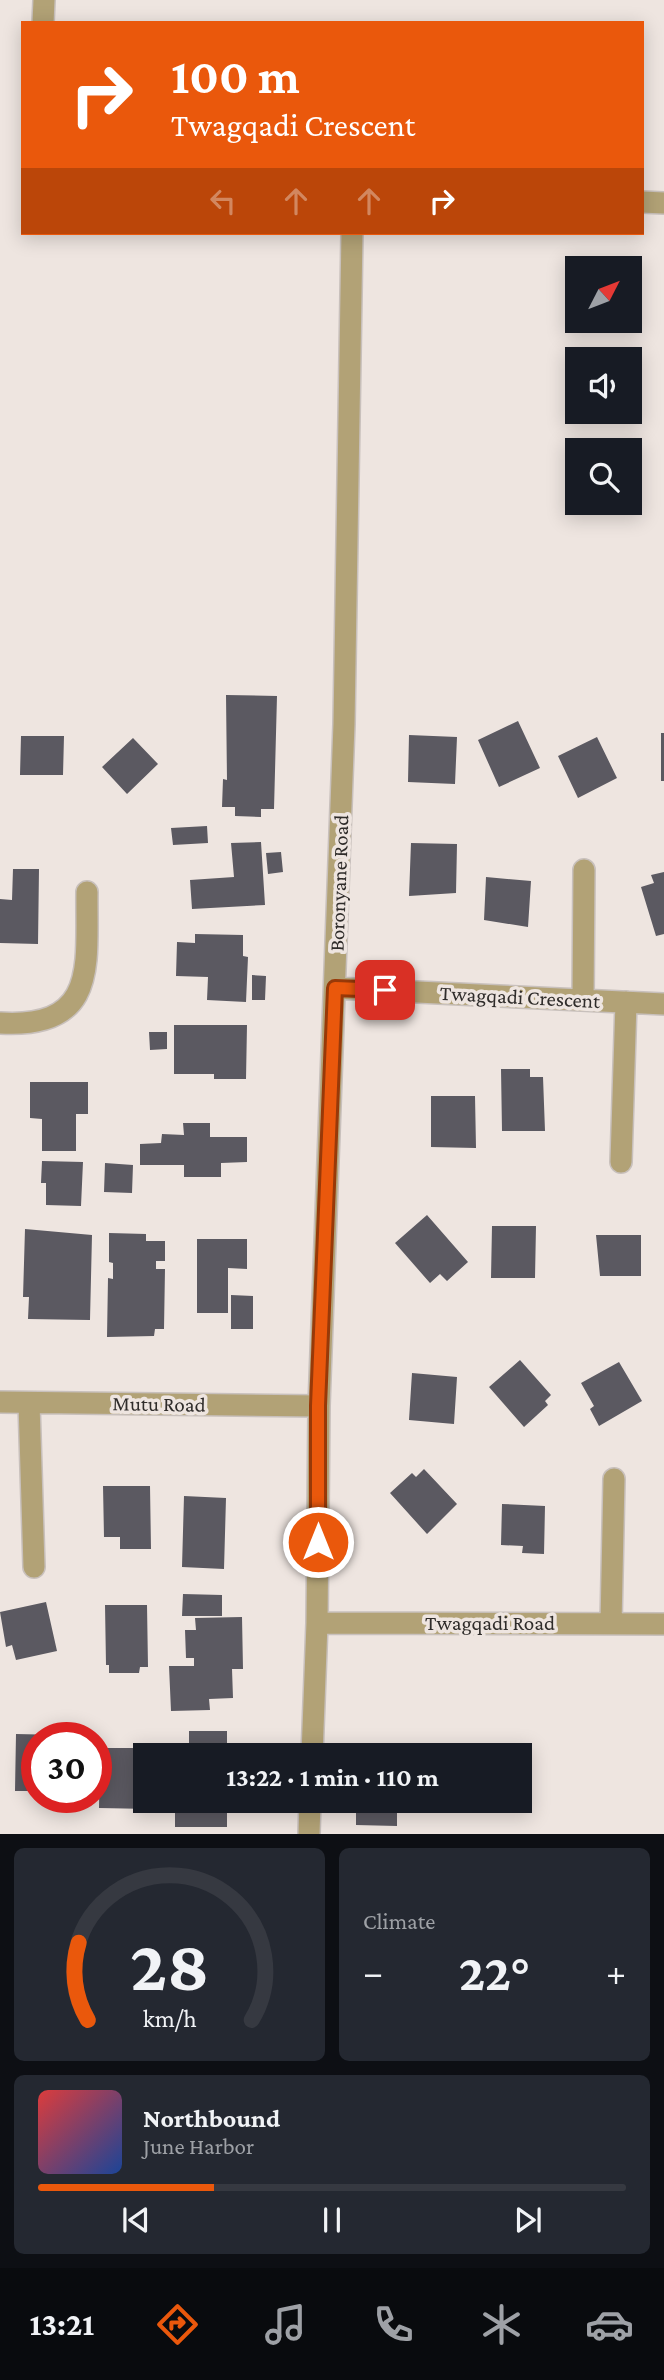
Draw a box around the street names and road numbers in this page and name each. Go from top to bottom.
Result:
street label: Boronyane Road [325,814,353,952]
street label: Twagqadi Crescent [439,981,602,1013]
street label: Mutu Road [112,1391,206,1417]
street label: Twagqadi Road [425,1611,555,1635]

